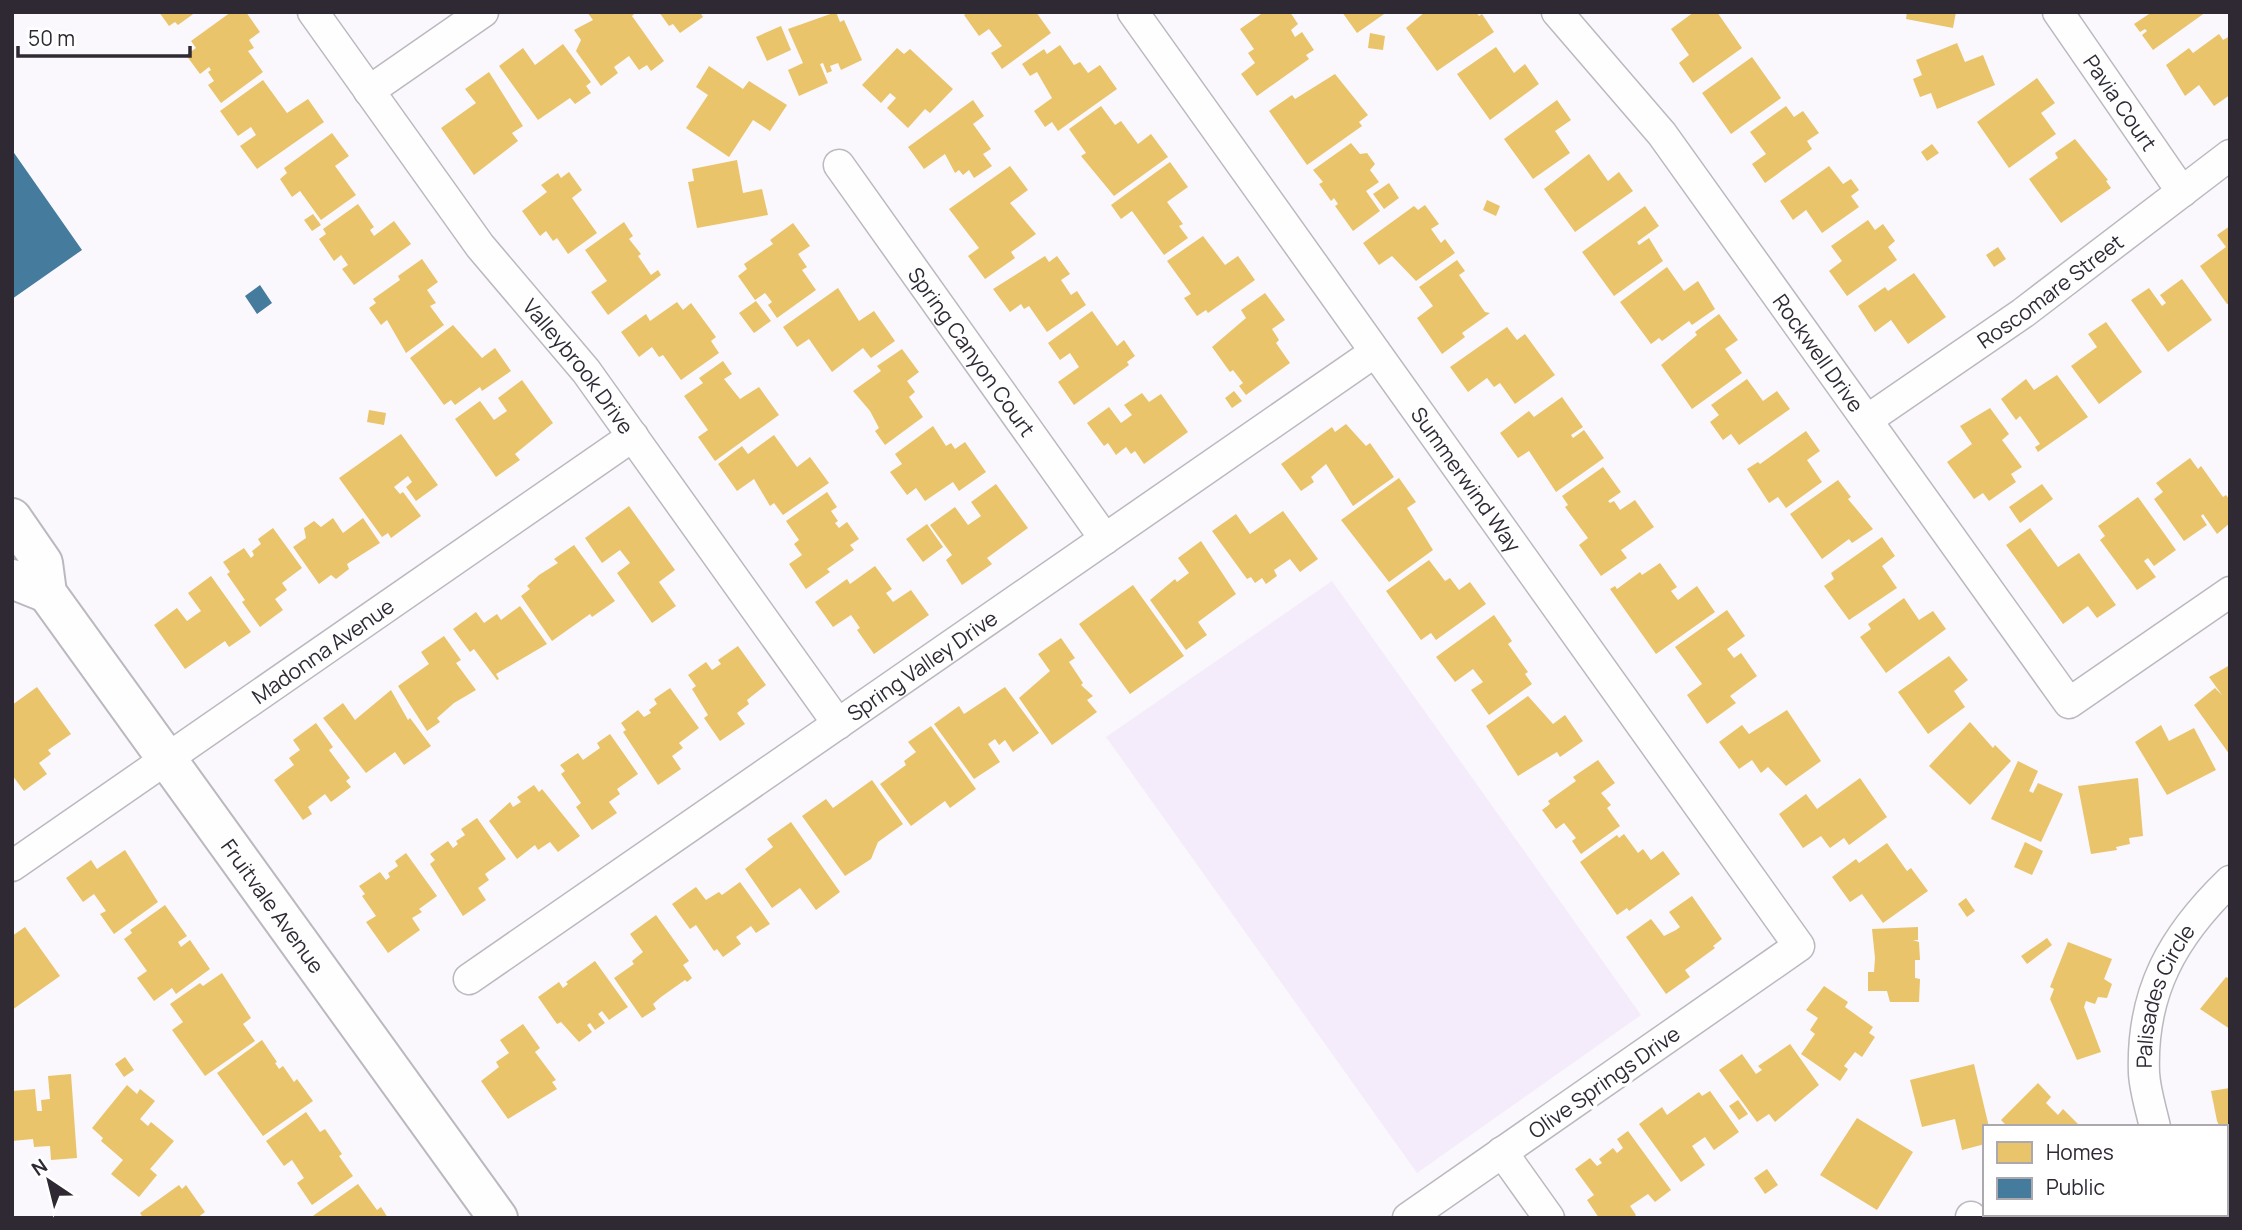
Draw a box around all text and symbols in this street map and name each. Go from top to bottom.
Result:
scale bar [18,14,189,58]
text: 50 m [28,24,75,52]
street label: Pavia Court [2077,49,2163,156]
street label: Roscomare Street [1971,228,2129,354]
street label: Spring Canyon Court [902,261,1042,442]
street label: Rockwell Drive [1767,288,1870,417]
street label: Valleybrook Drive [517,293,640,439]
street label: Summerwind Way [1405,401,1528,557]
street label: Madonna Avenue [246,592,399,710]
street label: Spring Valley Drive [841,604,1003,727]
street label: Fruitvale Avenue [215,833,331,979]
street label: Palisades Circle [2130,918,2201,1068]
street label: Olive Springs Drive [1523,1019,1685,1145]
legend [1983,1125,2228,1216]
text: Homes [2046,1138,2114,1166]
north arrow [14,1146,84,1216]
text: N [26,1153,52,1182]
text: Public [2046,1173,2105,1201]

